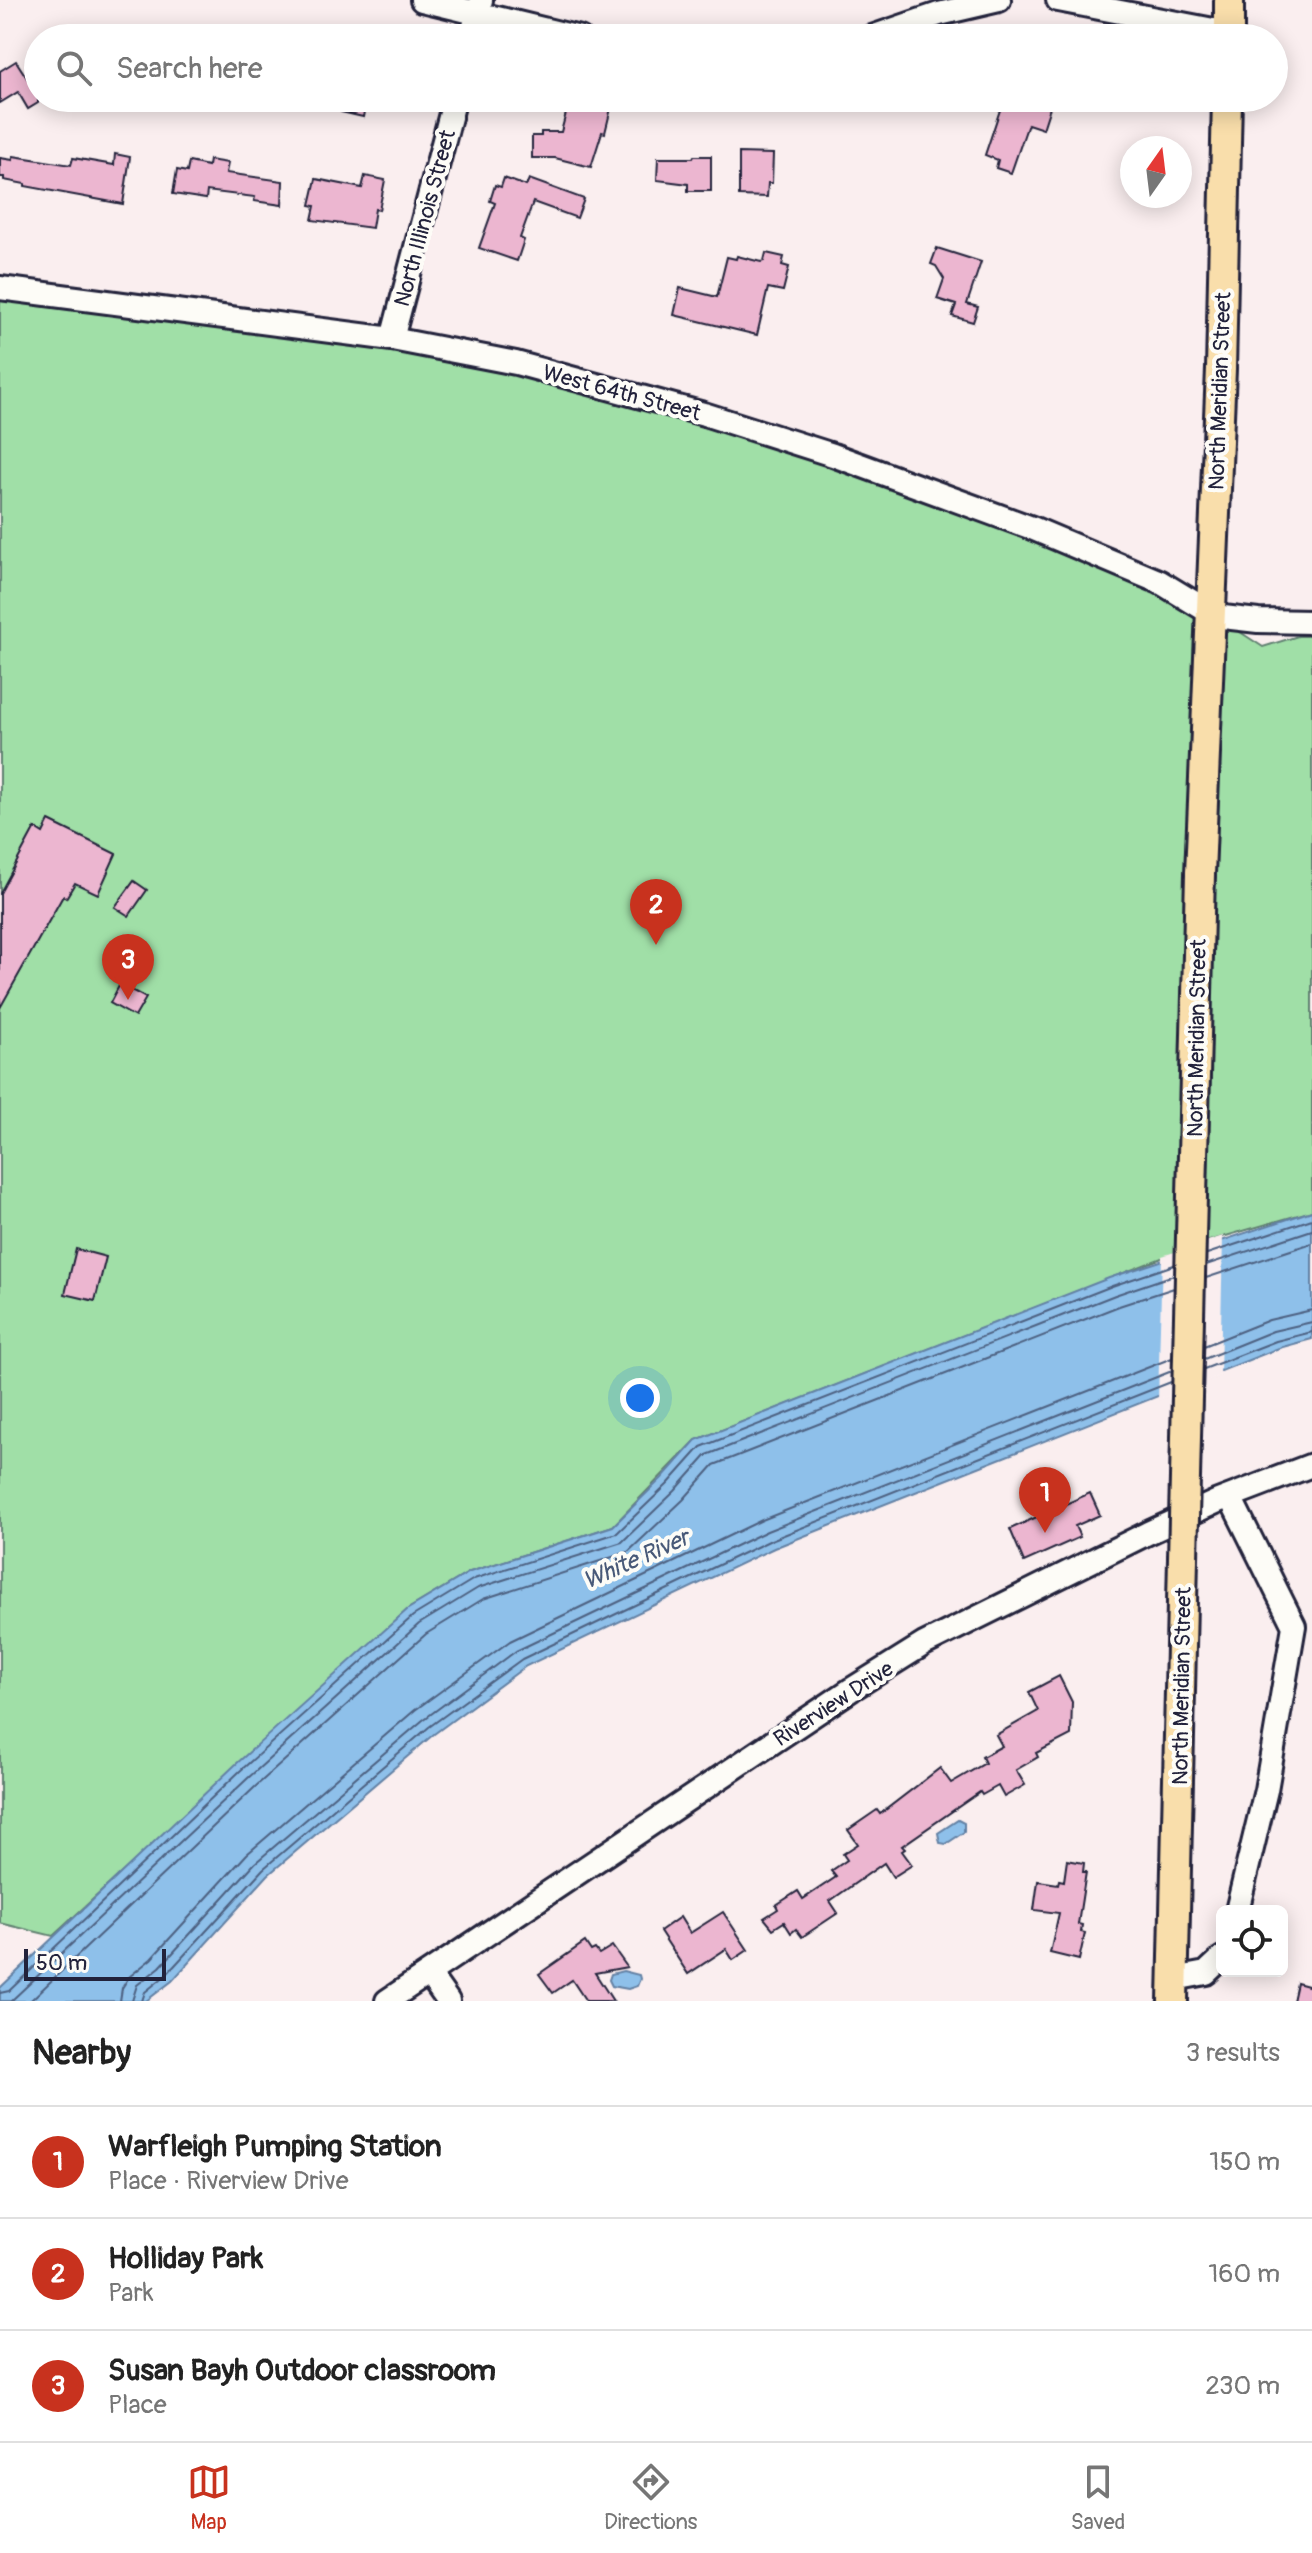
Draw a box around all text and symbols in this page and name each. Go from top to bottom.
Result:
search box [24,24,1288,112]
icon: search [52,46,96,90]
text: Search here [116,50,263,87]
street label: North Illinois Street [388,127,462,310]
north arrow [1120,136,1192,208]
street label: North Meridian Street [1203,291,1237,491]
street label: West 64th Street [540,358,704,428]
pin: 2 [630,879,682,945]
pin: 3 [102,934,154,1000]
street label: North Meridian Street [1181,939,1213,1137]
your location [620,1378,660,1418]
pin: 1 [1019,1467,1071,1533]
water label: White River [579,1522,697,1596]
street label: North Meridian Street [1166,1587,1198,1785]
street label: Riverview Drive [768,1655,899,1753]
map controls [1216,1905,1288,1977]
button: locate [1216,1905,1288,1977]
scale bar [24,1945,166,1981]
text: 50 m [36,1949,87,1977]
text: Nearby [32,2032,131,2075]
text: 3 results [1186,2037,1280,2069]
text: Warfleigh Pumping Station [108,2128,442,2165]
text: 1 [53,2146,63,2178]
text: 150 m [1209,2146,1280,2178]
text: Place · Riverview Drive [108,2165,348,2197]
text: Holliday Park [108,2240,263,2277]
text: 2 [51,2258,65,2290]
text: 160 m [1208,2258,1280,2290]
text: Park [108,2277,154,2309]
text: Susan Bayh Outdoor classroom [108,2352,496,2389]
text: 3 [51,2370,65,2402]
text: 230 m [1205,2370,1280,2402]
text: Place [108,2389,167,2421]
tab: Map [187,2460,231,2536]
tab: Directions [604,2460,697,2536]
tab: Saved [1071,2460,1125,2536]

